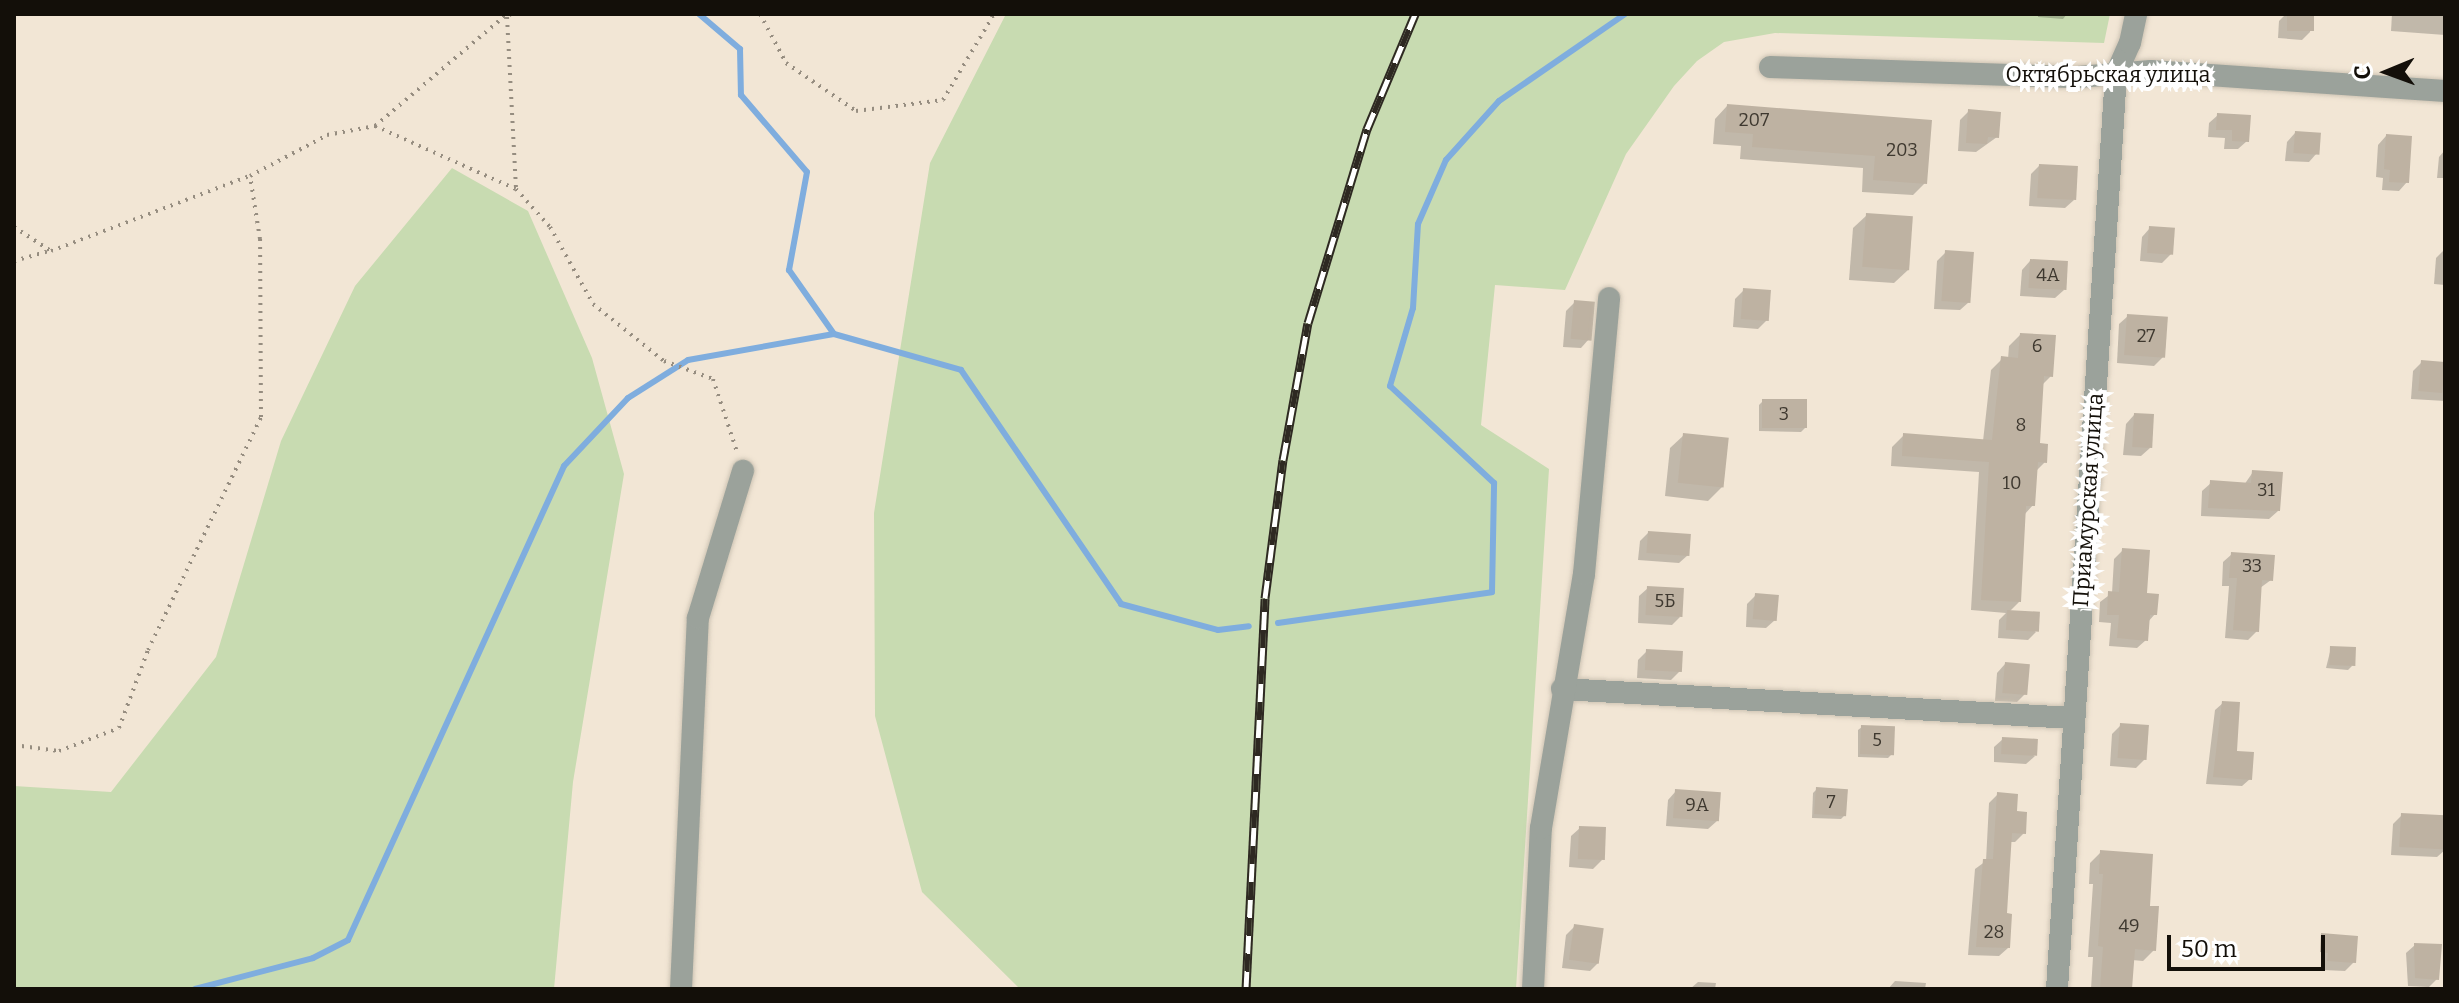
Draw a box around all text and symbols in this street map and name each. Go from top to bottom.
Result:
north arrow [2347,32,2427,112]
street label: Октябрьская улица [2005,62,2211,88]
text: С [2349,65,2376,80]
house number: 207 [1739,109,1769,131]
house number: 203 [1886,139,1918,161]
house number: 4А [2036,264,2060,286]
house number: 27 [2137,325,2155,347]
house number: 6 [2032,335,2042,357]
street label: Приамурская улица [2067,392,2109,608]
house number: 3 [1779,403,1789,425]
house number: 8 [2016,414,2026,436]
house number: 10 [2003,472,2021,494]
house number: 31 [2257,479,2275,501]
house number: 33 [2242,555,2262,577]
house number: 5Б [1655,590,1675,612]
house number: 5 [1872,729,1882,751]
house number: 7 [1826,791,1836,813]
house number: 9А [1685,794,1709,816]
house number: 49 [2118,915,2140,937]
scale bar [2171,919,2329,969]
house number: 28 [1984,921,2004,943]
text: 50 m [2181,935,2237,963]

